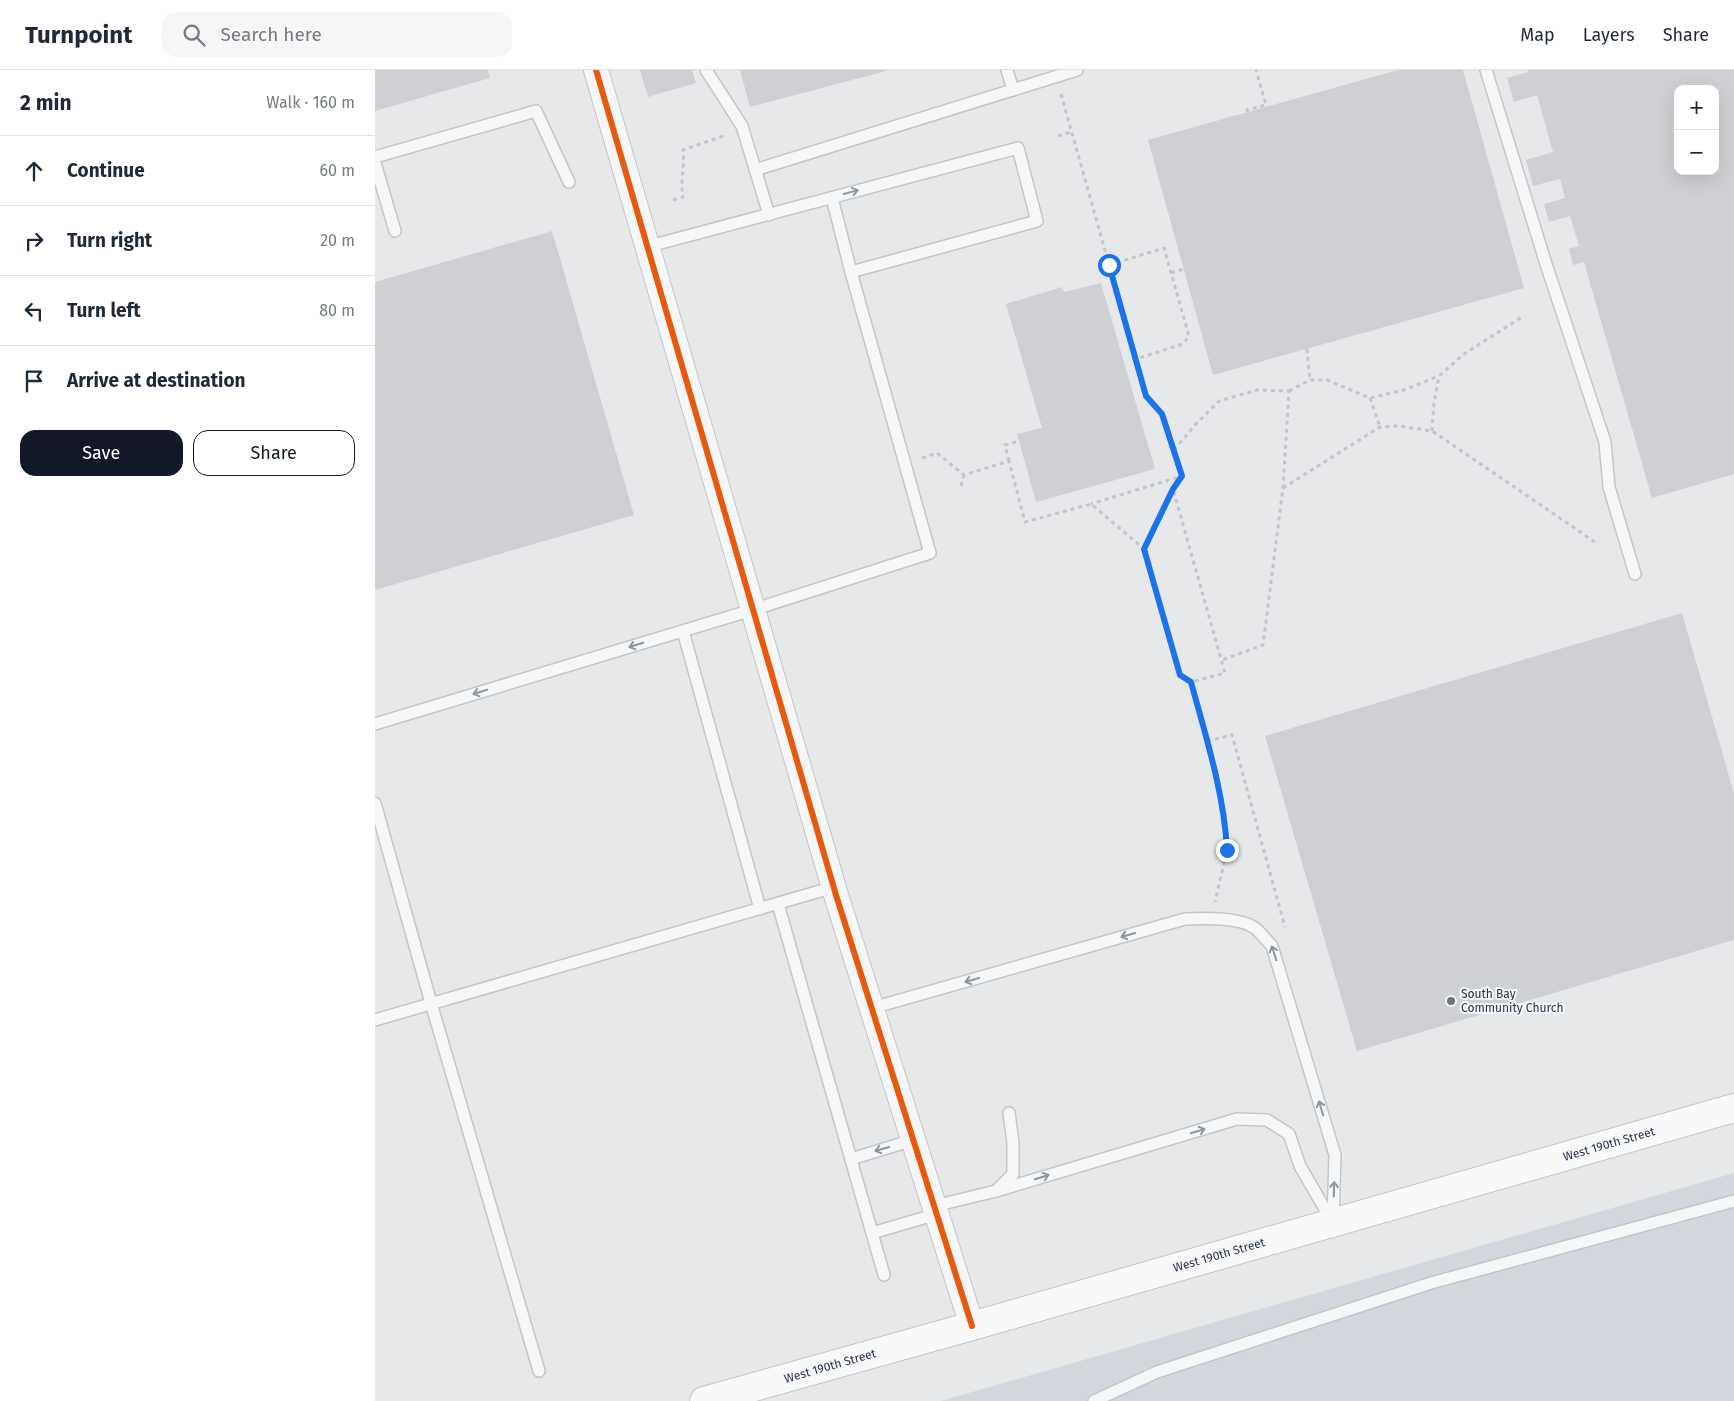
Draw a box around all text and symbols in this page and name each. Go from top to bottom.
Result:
search box [162,12,512,57]
text: Turnpoint [25,21,132,49]
icon: search [180,21,208,49]
text: Search here [220,23,322,46]
text: Map [1520,24,1555,46]
text: Layers [1583,24,1635,46]
text: Share [1663,24,1709,46]
map controls [1674,85,1719,175]
button: + [1674,85,1719,130]
text: 2 min [20,90,72,116]
text: Walk · 160 m [266,93,355,112]
button: − [1674,130,1719,175]
icon: ahead [20,157,48,185]
text: Continue [67,159,145,182]
text: 60 m [320,161,355,180]
one-way arrow [843,187,859,197]
icon: right [20,227,48,255]
text: Turn right [67,229,152,252]
text: 20 m [320,231,355,250]
route start [1098,254,1121,277]
icon: left [20,297,48,325]
text: Turn left [67,299,141,322]
text: 80 m [319,301,355,320]
icon: arrive [20,367,48,395]
text: Arrive at destination [67,369,246,392]
button: Save [20,430,183,476]
button: Share [193,430,355,476]
one-way arrow [628,641,644,651]
one-way arrow [473,688,489,697]
route end [1216,839,1239,862]
one-way arrow [1121,931,1137,940]
one-way arrow [1268,945,1278,961]
one-way arrow [964,975,980,985]
place label: South Bay Community Church [1461,987,1563,1015]
marker: South Bay Community Church [1445,995,1457,1007]
one-way arrow [1316,1101,1326,1117]
street label: West 190th Street [1562,1124,1657,1164]
one-way arrow [1190,1125,1206,1135]
one-way arrow [874,1145,890,1155]
one-way arrow [1034,1172,1050,1182]
one-way arrow [1329,1181,1339,1198]
street label: West 190th Street [1172,1235,1267,1275]
street label: West 190th Street [783,1346,878,1386]

